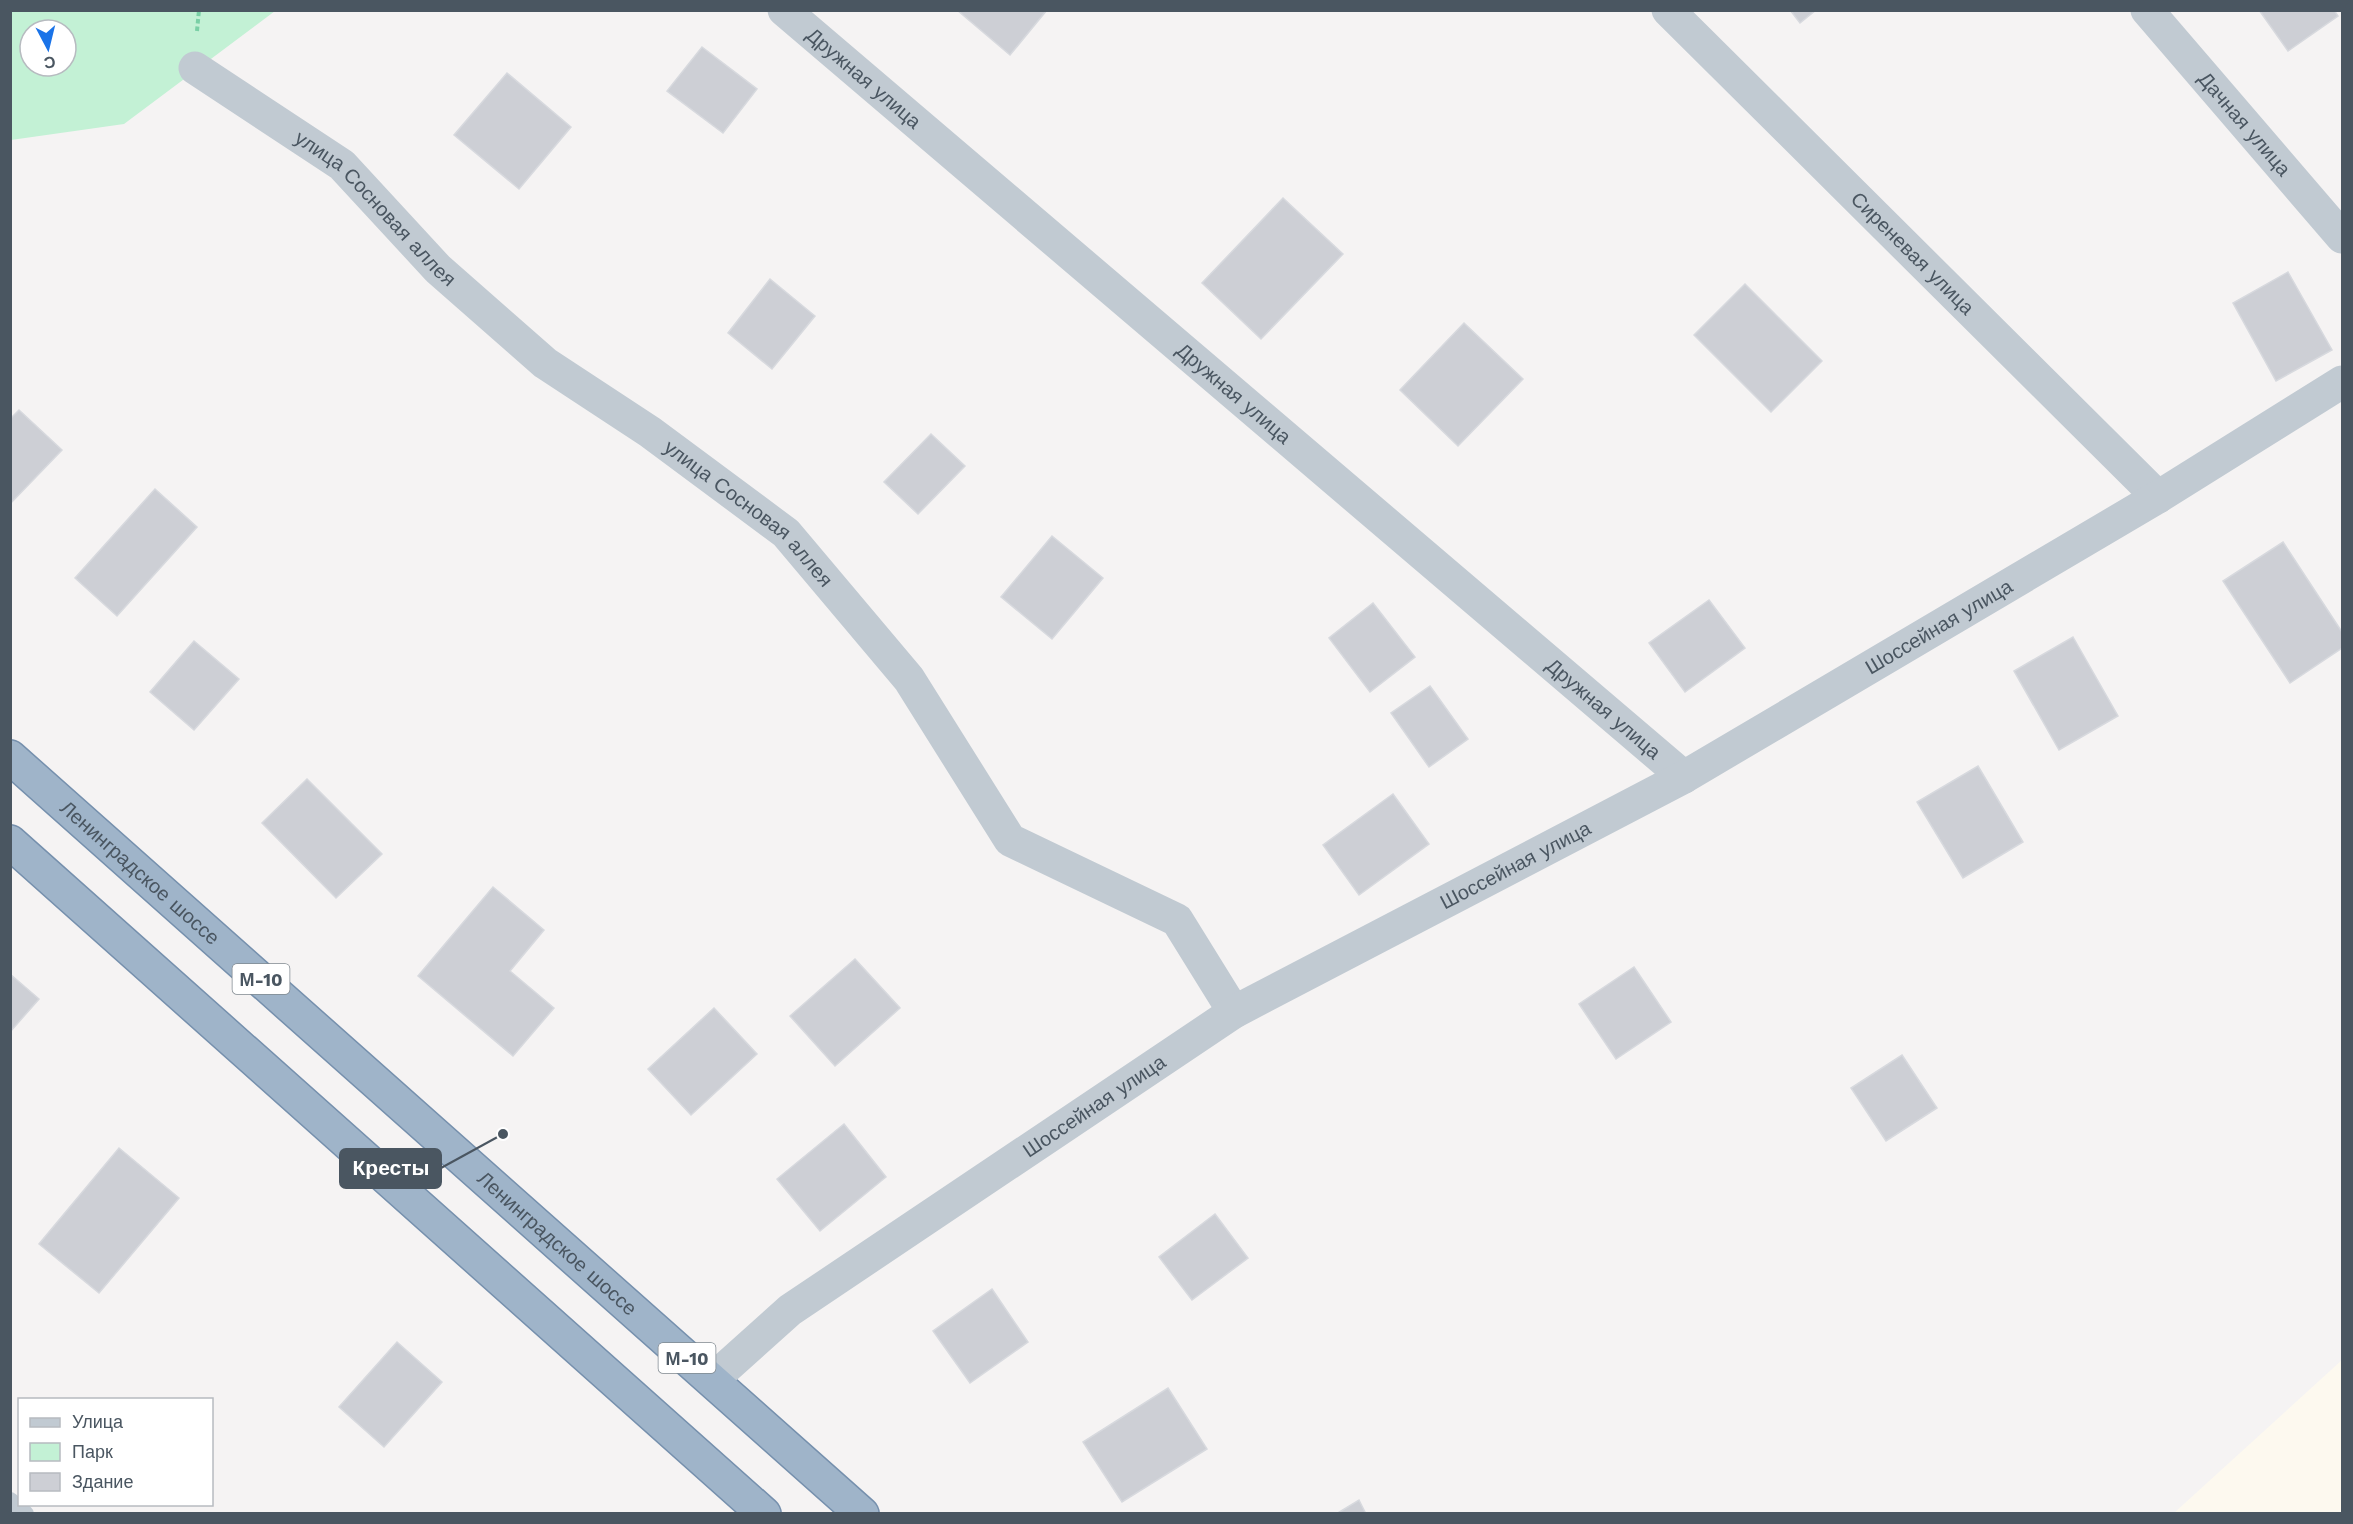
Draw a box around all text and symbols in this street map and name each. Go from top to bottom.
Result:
north arrow [18,18,78,78]
street label: Дружная улица [802,23,927,134]
text: С [42,52,57,73]
street label: Дачная улица [2193,67,2297,181]
street label: улица Сосновая аллея [291,125,461,291]
street label: Сиреневая улица [1846,187,1980,320]
street label: Дружная улица [1172,338,1297,449]
street label: улица Сосновая аллея [659,435,838,592]
street label: Шоссейная улица [1861,573,2017,679]
street label: Дружная улица [1542,653,1667,765]
street label: Ленинградское шоссе [55,795,225,950]
street label: Шоссейная улица [1436,815,1596,914]
road number: М-10 [232,964,290,994]
street label: Шоссейная улица [1018,1049,1171,1162]
callout: Кресты [340,1149,441,1188]
text: Кресты [353,1155,429,1180]
street label: Ленинградское шоссе [473,1166,642,1320]
road number: М-10 [658,1343,716,1373]
legend [18,1398,213,1506]
text: Улица [72,1411,124,1432]
text: Парк [72,1441,113,1462]
text: Здание [72,1471,133,1492]

